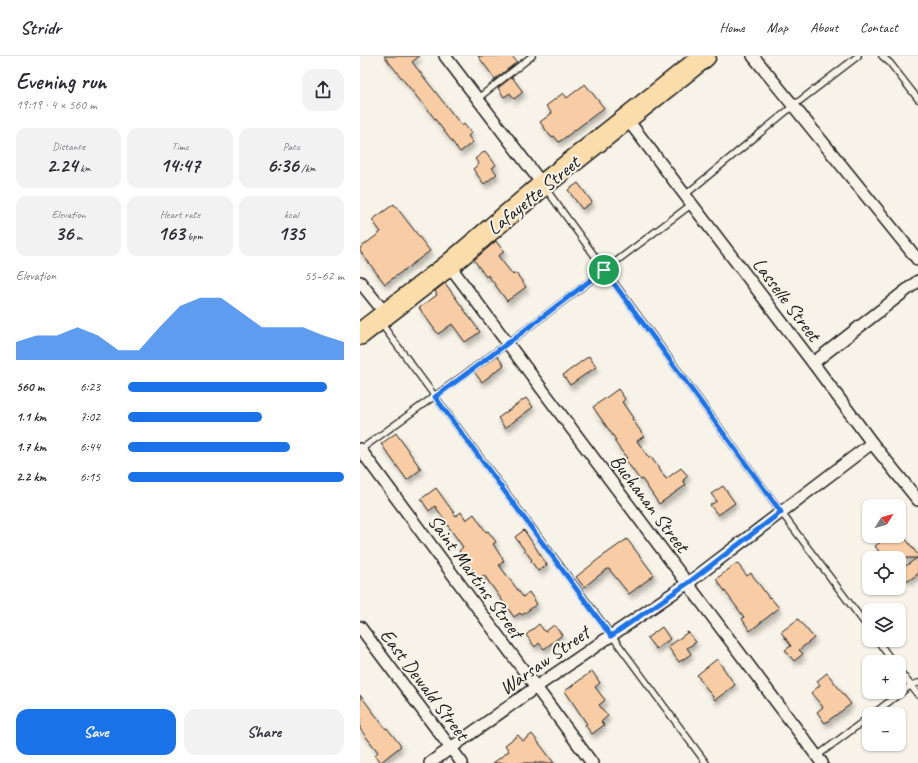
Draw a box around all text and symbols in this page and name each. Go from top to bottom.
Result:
text: Stridr [20,16,61,40]
text: Home [719,19,745,36]
text: Map [767,19,788,36]
text: About [810,19,838,36]
text: Contact [860,19,898,36]
text: Evening run [16,68,106,96]
button: share [302,69,344,111]
text: 19:19 · 4 × 560 m [16,97,97,113]
text: Distance [52,139,85,153]
text: Time [172,139,188,153]
text: Pace [283,139,300,153]
street label: Lafayette Street [482,149,587,240]
text: 2.24 [46,153,77,178]
text: 14:47 [160,153,200,178]
text: 6:36 [267,153,299,178]
text: km [77,161,91,175]
text: /km [299,161,316,175]
text: Elevation [52,207,86,221]
text: Heart rate [160,207,200,221]
text: kcal [284,207,299,221]
text: 36 [55,221,73,246]
text: 163 [157,221,185,246]
text: 135 [278,221,305,246]
text: m [73,229,82,243]
text: bpm [185,229,203,243]
street label: Lasselle Street [747,252,828,348]
pin [587,253,621,287]
icon: arrive [593,259,615,281]
text: Elevation [16,268,56,284]
text: 55–62 m [304,268,344,284]
text: 560 m [16,379,44,395]
text: 6:23 [80,379,100,395]
text: 1.1 km [16,409,46,425]
text: 7:02 [80,409,100,425]
text: 1.7 km [16,439,46,455]
text: 6:44 [80,439,100,455]
street label: Buchanan Street [605,449,696,559]
text: 2.2 km [16,469,46,485]
text: 6:15 [80,469,100,485]
north arrow [862,499,906,543]
map controls [862,499,906,751]
street label: Saint Martins Street [422,510,531,646]
button: locate [862,551,906,595]
button: layers [862,603,906,647]
street label: Warsaw Street [495,618,597,700]
street label: East Dewald Street [374,623,476,747]
button: + [862,655,906,699]
button: − [862,707,906,751]
button: Save [16,709,176,755]
button: Share [184,709,344,755]

